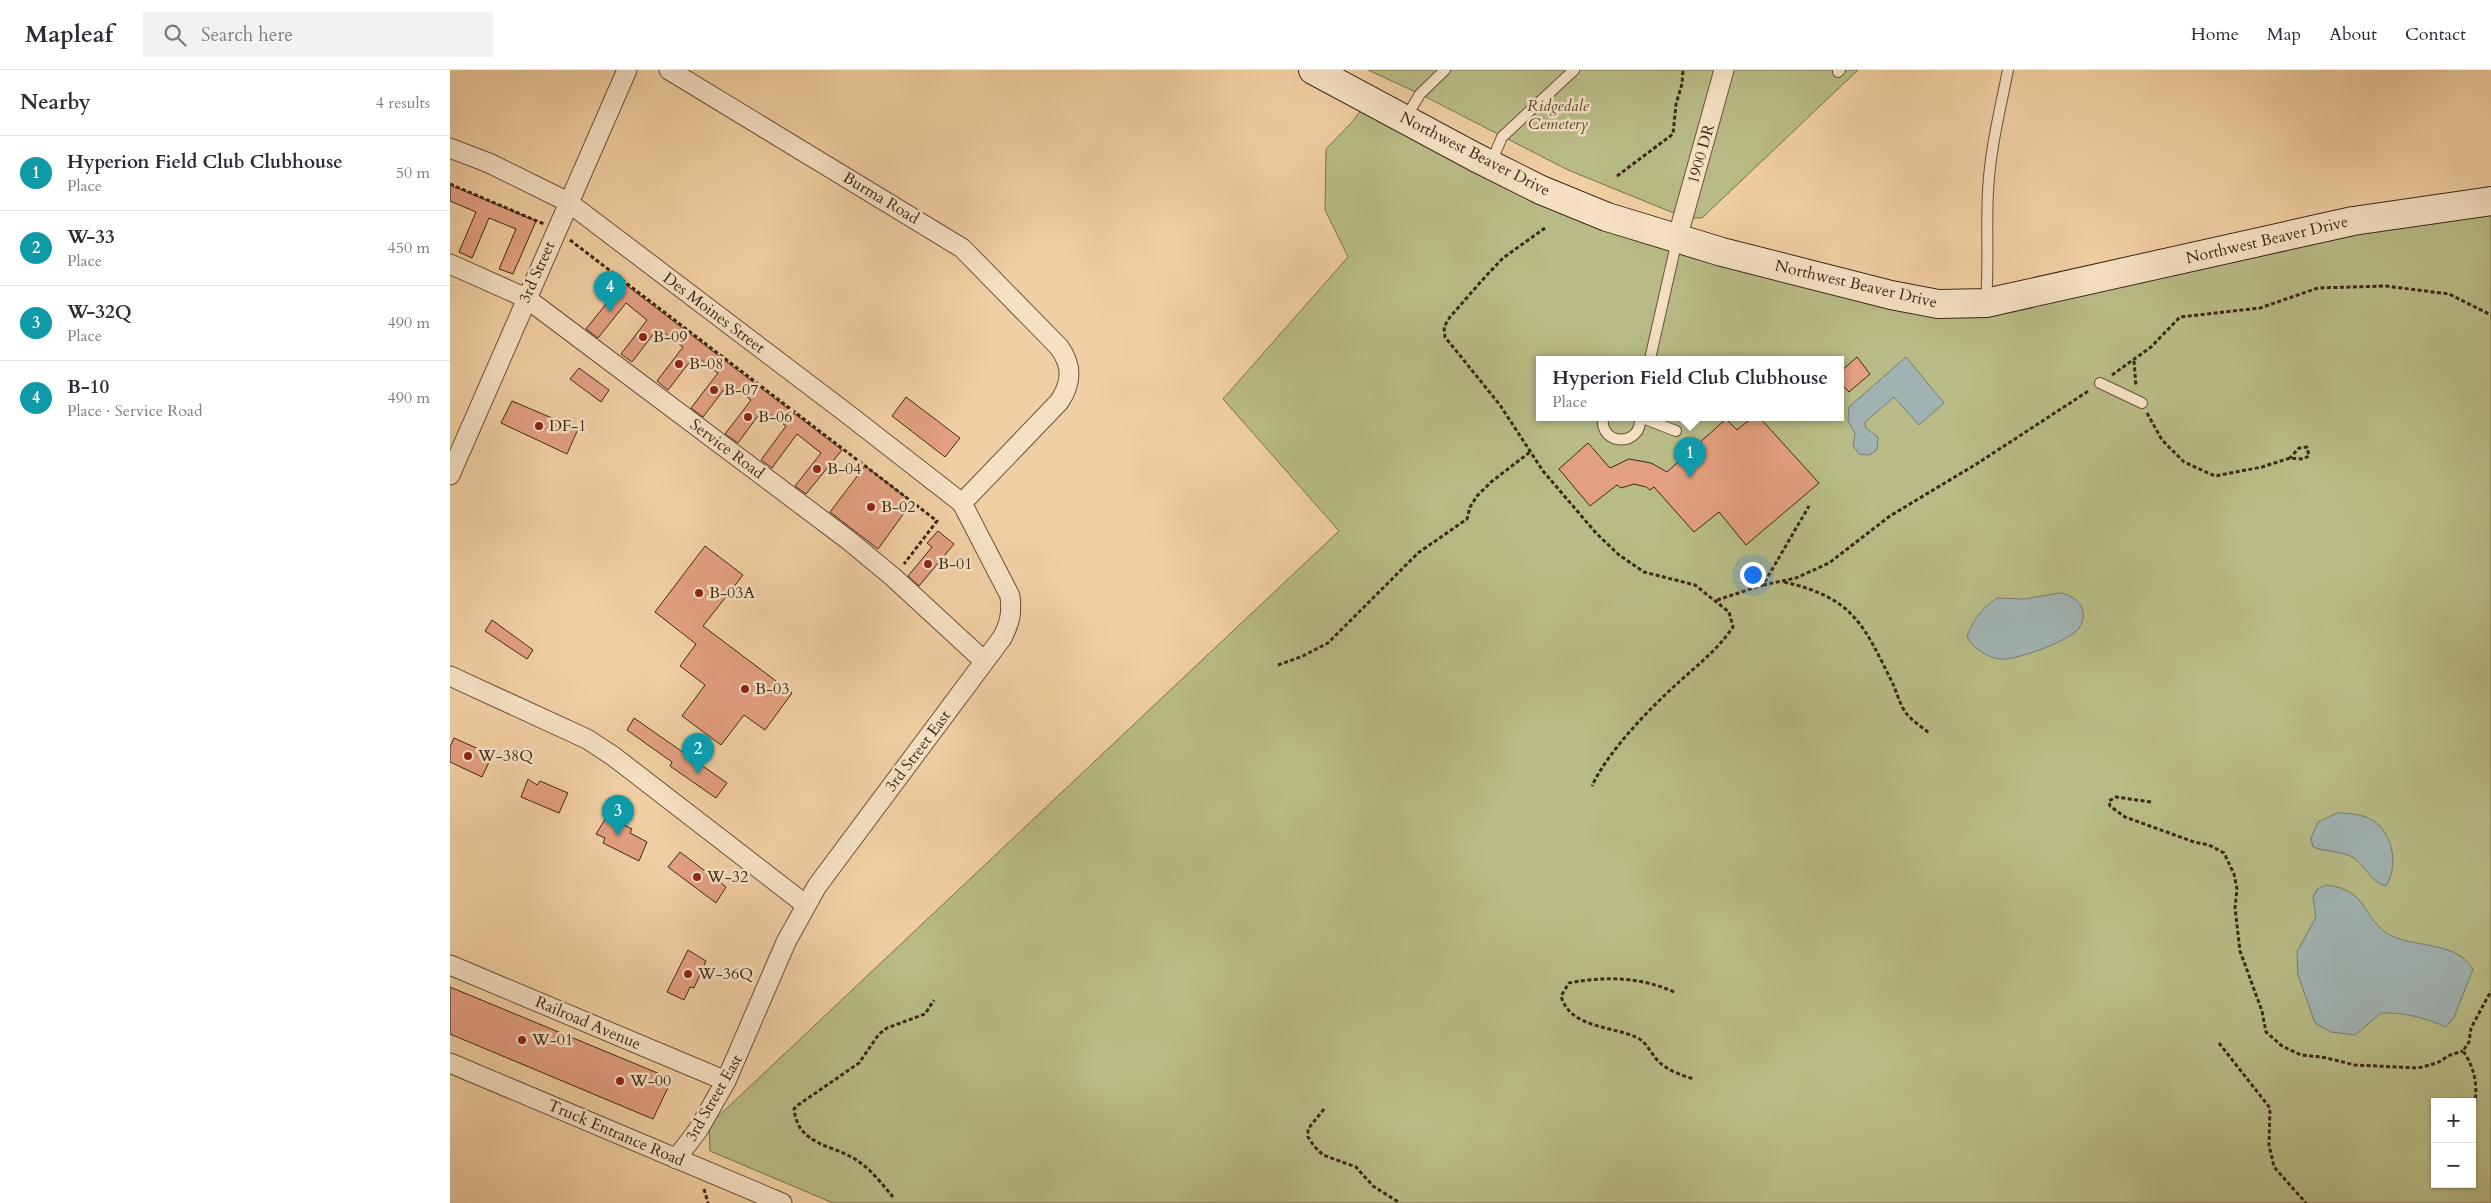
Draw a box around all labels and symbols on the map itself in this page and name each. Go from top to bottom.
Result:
park label: Ridgedale Cemetery [1527,95,1590,135]
street label: Northwest Beaver Drive [1396,107,1554,201]
street label: 1900 DR [1682,122,1720,186]
street label: Burma Road [839,167,924,230]
street label: Northwest Beaver Drive [2184,211,2350,269]
street label: 3rd Street [514,238,560,306]
street label: Northwest Beaver Drive [1773,255,1939,313]
street label: Des Moines Street [658,267,770,359]
pin: 4 [594,271,626,312]
place label: B-09 [653,326,687,348]
marker: B-09 [637,331,649,343]
place label: B-08 [689,353,723,375]
marker: B-08 [673,358,685,370]
place label: B-07 [724,379,758,401]
marker: B-07 [708,384,720,396]
place label: B-06 [758,406,792,428]
marker: B-06 [742,411,754,423]
street label: Service Road [685,414,769,484]
place label: DF-1 [549,415,586,437]
marker: DF-1 [533,420,545,432]
pin: 1 [1674,437,1706,478]
place label: B-04 [827,458,861,480]
marker: B-04 [811,463,823,475]
place label: B-02 [881,496,915,518]
marker: B-02 [865,501,877,513]
place label: B-01 [938,553,972,575]
marker: B-01 [922,558,934,570]
your location [1740,562,1766,588]
place label: B-03A [709,582,755,604]
marker: B-03A [693,587,705,599]
place label: B-03 [755,678,789,700]
marker: B-03 [739,683,751,695]
street label: 3rd Street East [880,706,956,796]
pin: 2 [682,733,714,774]
place label: W-38Q [477,745,533,767]
marker: W-38Q [462,750,474,762]
pin: 3 [602,795,634,836]
place label: W-32 [706,866,748,888]
marker: W-32 [691,871,703,883]
place label: W-36Q [697,963,753,985]
marker: W-36Q [682,968,694,980]
street label: Railroad Avenue [532,991,644,1055]
place label: W-01 [531,1029,573,1051]
marker: W-01 [516,1034,528,1046]
street label: 3rd Street East [680,1051,748,1145]
place label: W-00 [629,1070,671,1092]
marker: W-00 [614,1075,626,1087]
street label: Truck Entrance Road [544,1094,688,1172]

